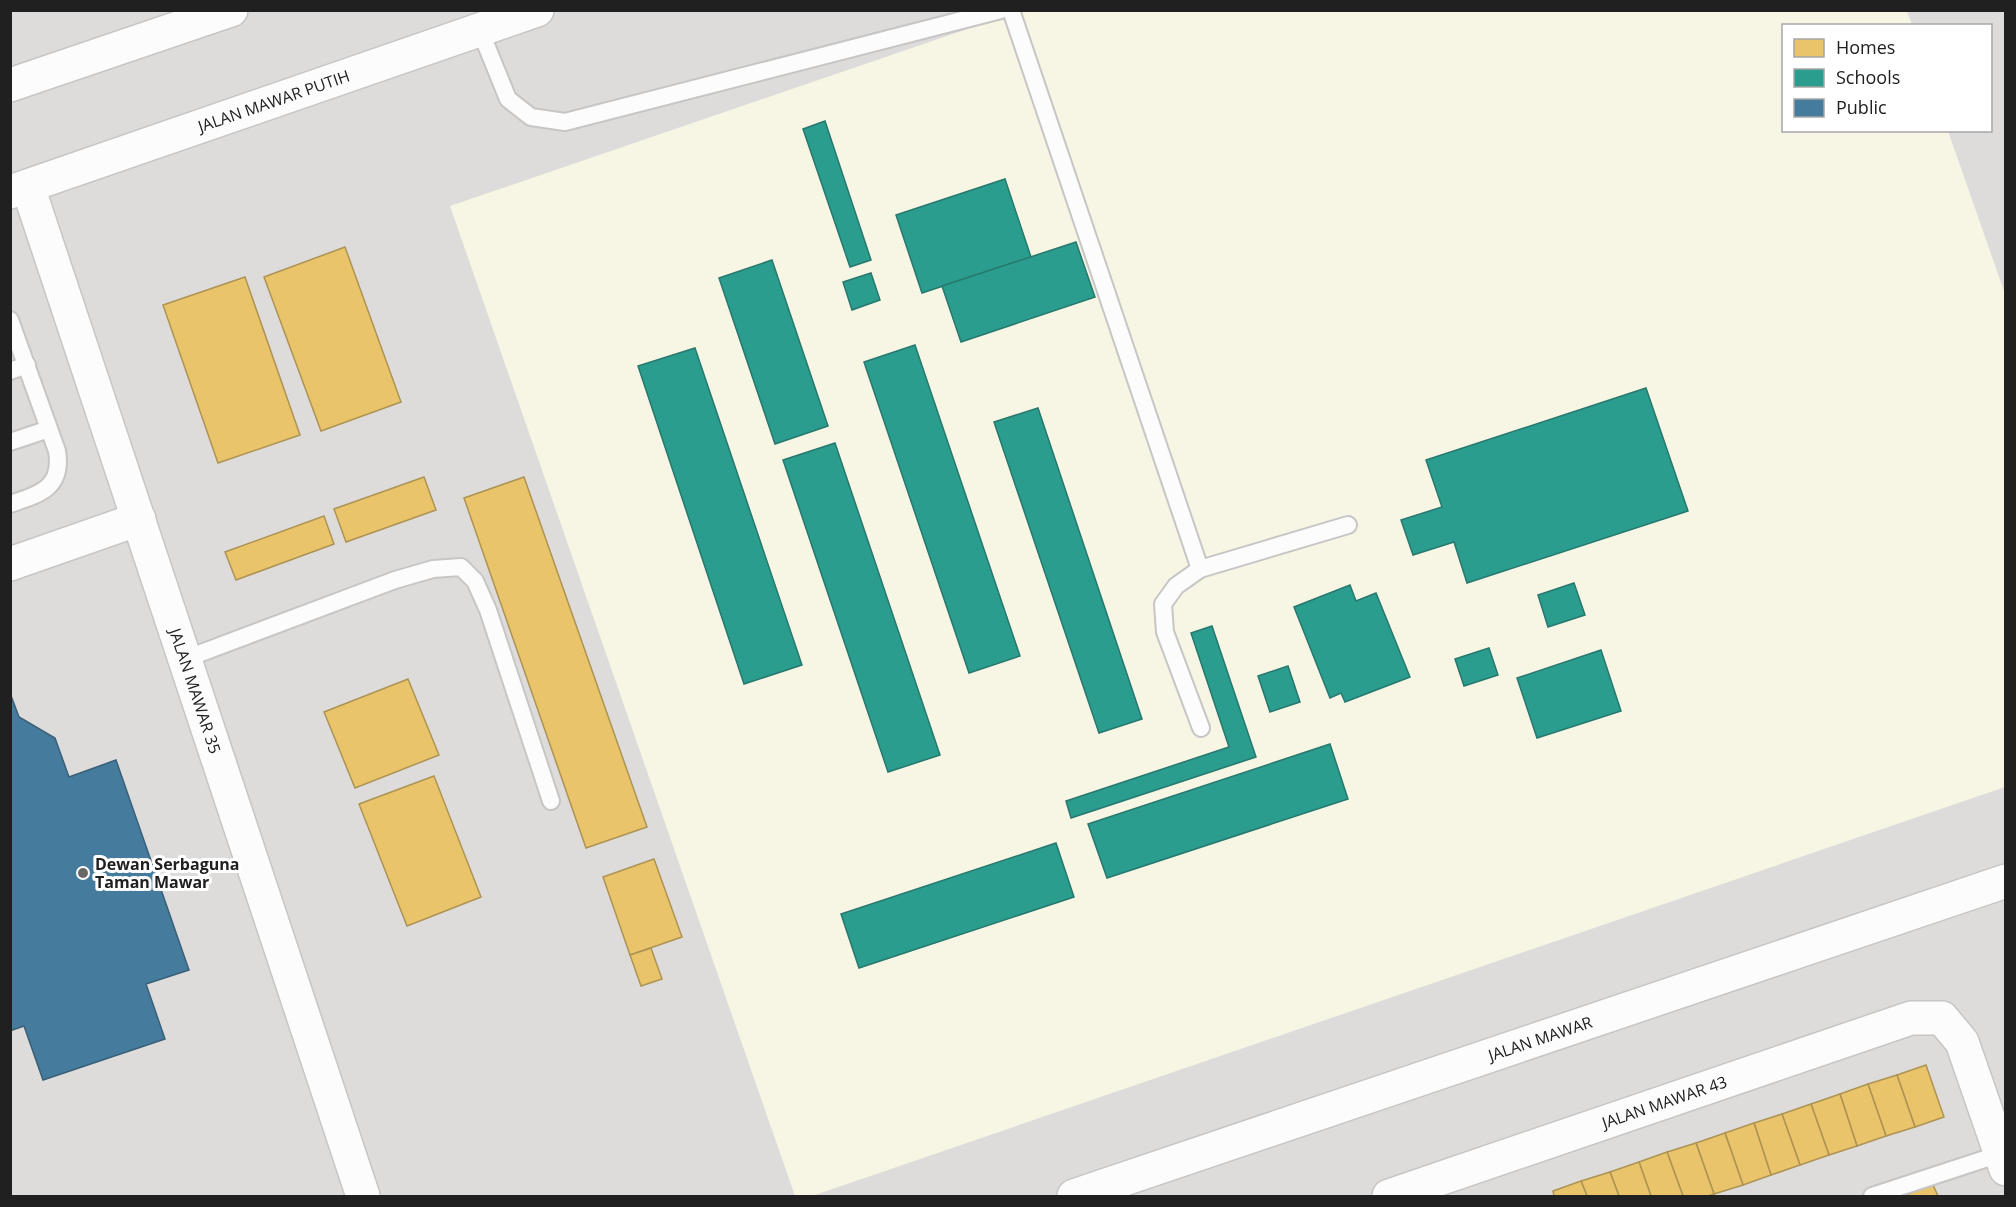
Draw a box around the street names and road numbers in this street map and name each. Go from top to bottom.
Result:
street label: JALAN MAWAR PUTIH [193,65,352,138]
street label: JALAN MAWAR 35 [164,623,226,757]
street label: JALAN MAWAR [1483,1011,1595,1067]
street label: JALAN MAWAR 43 [1597,1071,1730,1134]

